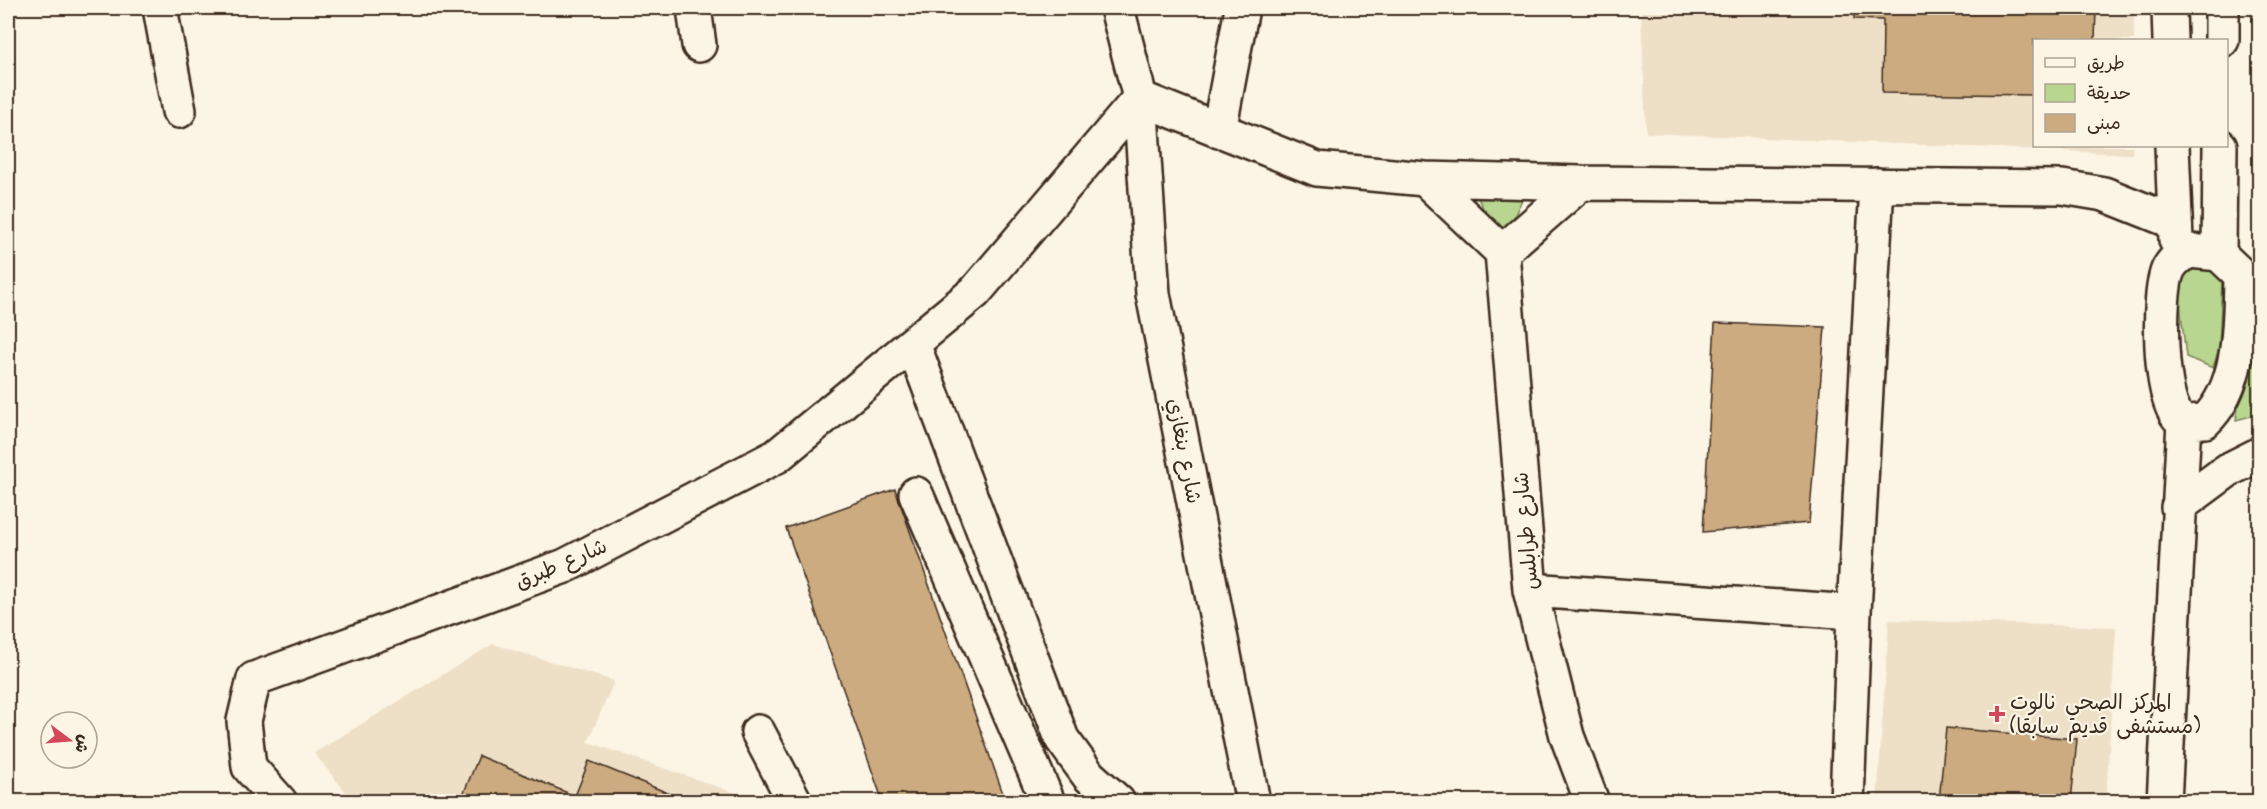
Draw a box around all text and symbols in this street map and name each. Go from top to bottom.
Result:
legend [2033,39,2228,147]
text: طريق [2087,51,2125,76]
text: حديقة [2087,81,2131,106]
text: مبنى [2087,111,2121,136]
street label: شارع بنغازي [1160,396,1208,506]
street label: شارع طرابلس [1506,471,1546,591]
street label: شارع طبرق [510,532,612,596]
place label: المركز الصحي نالوت (مستشفى قديم سابقا) [2010,688,2201,742]
marker: المركز الصحي نالوت (مستشفى قديم سابقا) [1988,705,2006,723]
north arrow [39,710,99,770]
text: ش [69,732,95,755]

